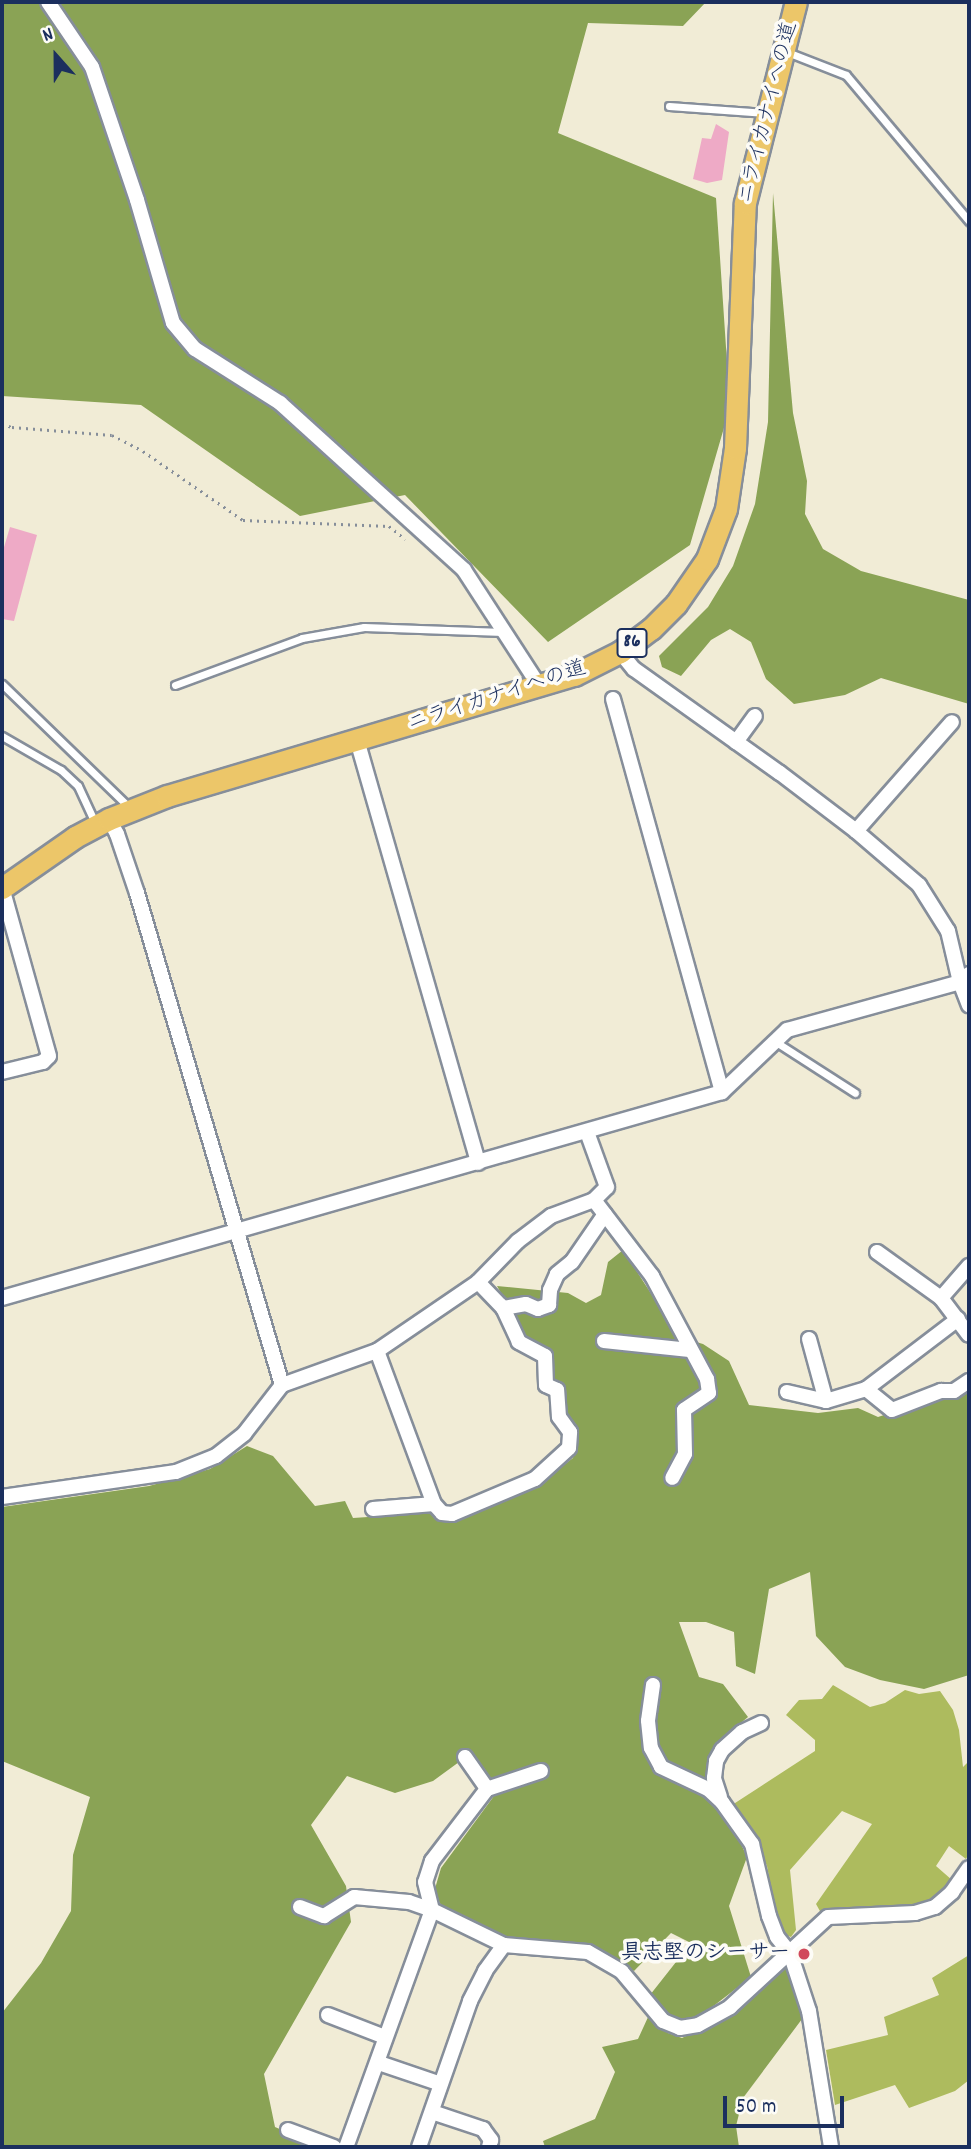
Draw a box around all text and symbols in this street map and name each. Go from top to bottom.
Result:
street label: ニライカナイへの道 [734,18,804,208]
north arrow [21,21,91,91]
text: N [39,22,58,50]
road number: 86 [616,628,648,658]
street label: ニライカナイへの道 [403,656,591,738]
place label: 具志堅のシーサー [622,1941,790,1967]
marker: 具志堅のシーサー [796,1946,812,1962]
scale bar [726,2082,847,2126]
text: 50 m [736,2093,776,2123]

